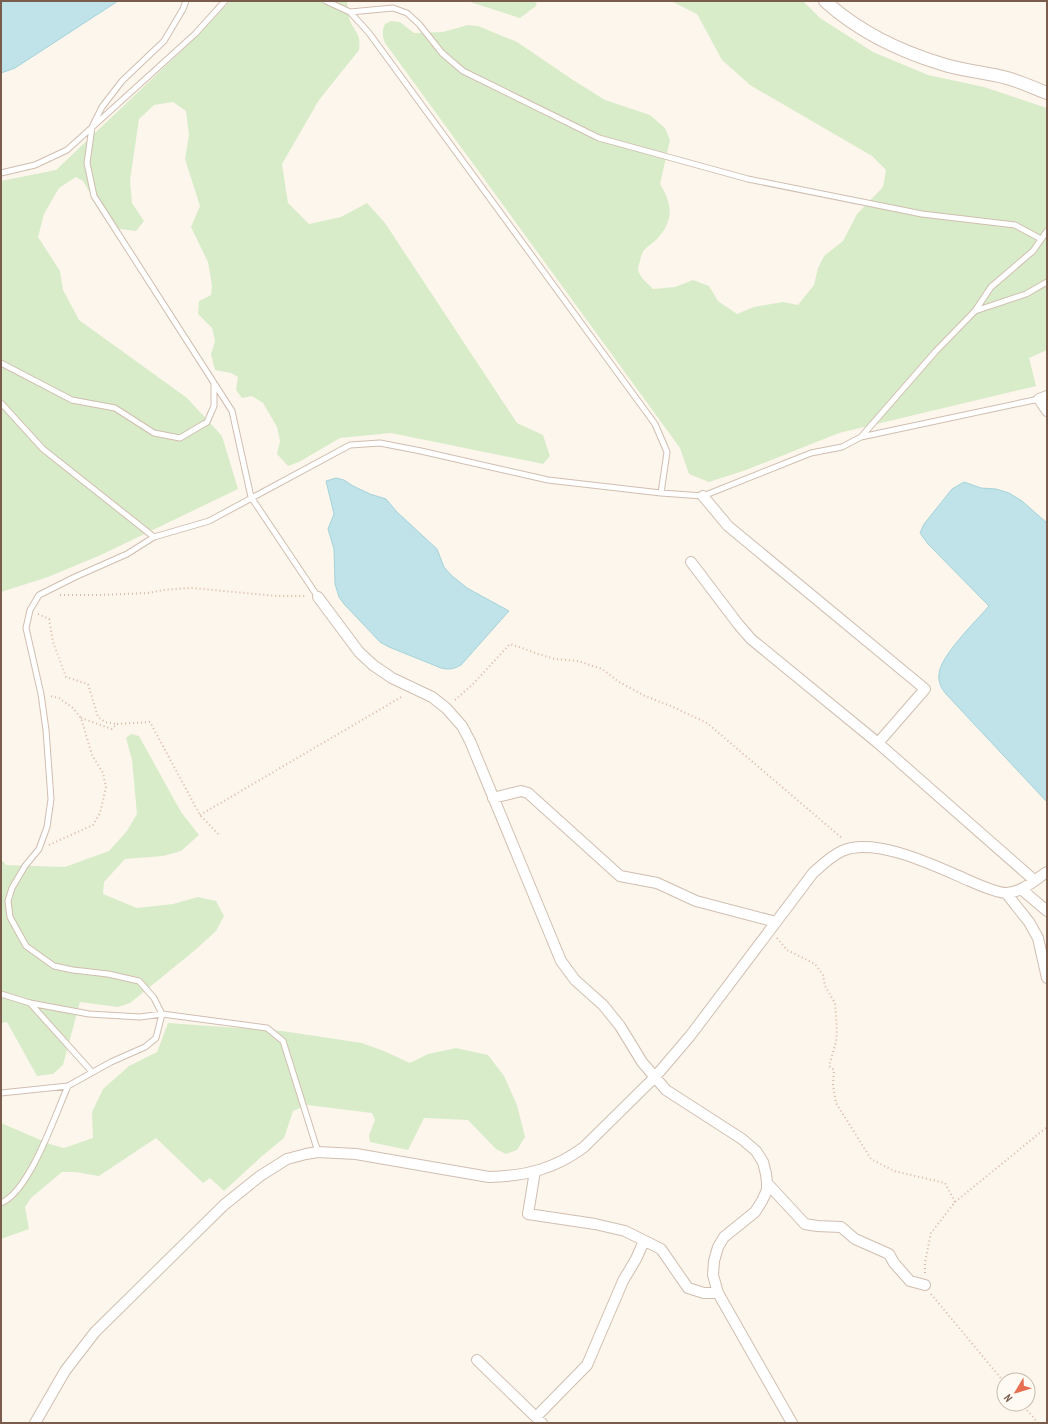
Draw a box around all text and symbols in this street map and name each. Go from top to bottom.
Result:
north arrow [996,1372,1036,1412]
text: N [1001,1391,1015,1405]

